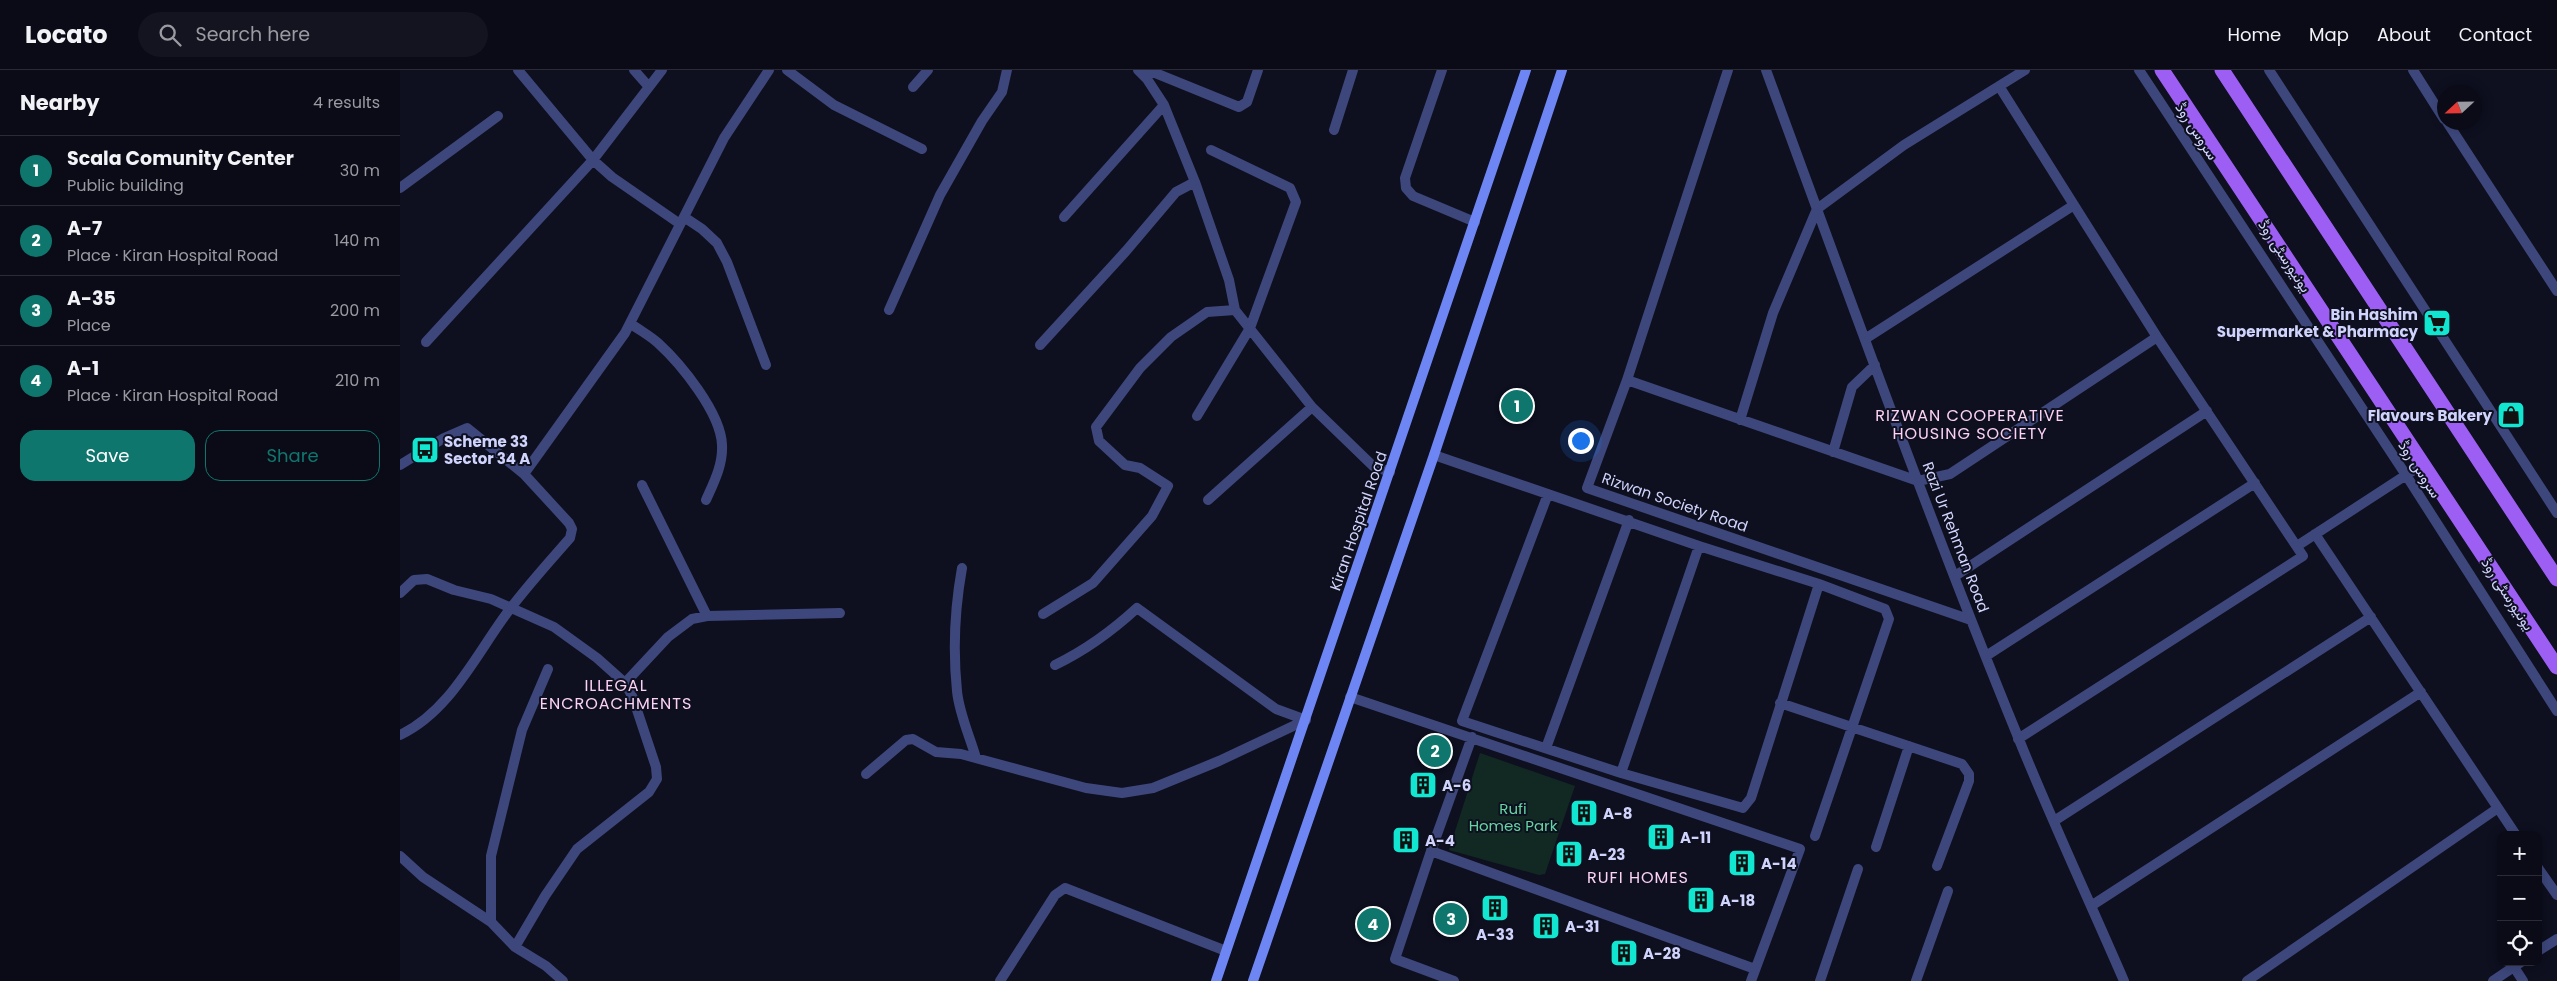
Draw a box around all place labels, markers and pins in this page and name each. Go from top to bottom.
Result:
place label: Bin Hashim Supermarket & Pharmacy [2217,304,2419,342]
supermarket icon: Bin Hashim Supermarket & Pharmacy [2422,308,2452,338]
pin: 1 [1501,387,1533,425]
shop icon: Flavours Bakery [2496,400,2526,430]
place label: Flavours Bakery [2368,405,2493,426]
place label: Scheme 33 Sector 34 A [444,431,530,469]
bus stop icon: Scheme 33 Sector 34 A [410,435,440,465]
pin: 2 [1419,732,1451,770]
building icon: A-6 [1408,770,1438,800]
place label: A-6 [1442,775,1471,796]
building icon: A-8 [1569,798,1599,828]
place label: A-8 [1603,803,1632,824]
building icon: A-11 [1646,822,1676,852]
building icon: A-4 [1391,825,1421,855]
place label: A-11 [1680,827,1711,848]
place label: A-4 [1425,830,1455,851]
building icon: A-23 [1554,839,1584,869]
place label: A-23 [1588,844,1625,865]
building icon: A-14 [1727,848,1757,878]
place label: A-14 [1761,853,1797,874]
building icon: A-18 [1686,885,1716,915]
place label: A-18 [1720,890,1755,911]
building icon: A-33 [1480,893,1510,923]
pin: 3 [1435,900,1467,938]
pin: 4 [1357,905,1389,943]
building icon: A-31 [1531,911,1561,941]
place label: A-31 [1565,916,1599,937]
place label: A-33 [1476,924,1514,945]
building icon: A-28 [1609,938,1639,968]
place label: A-28 [1643,943,1681,964]

